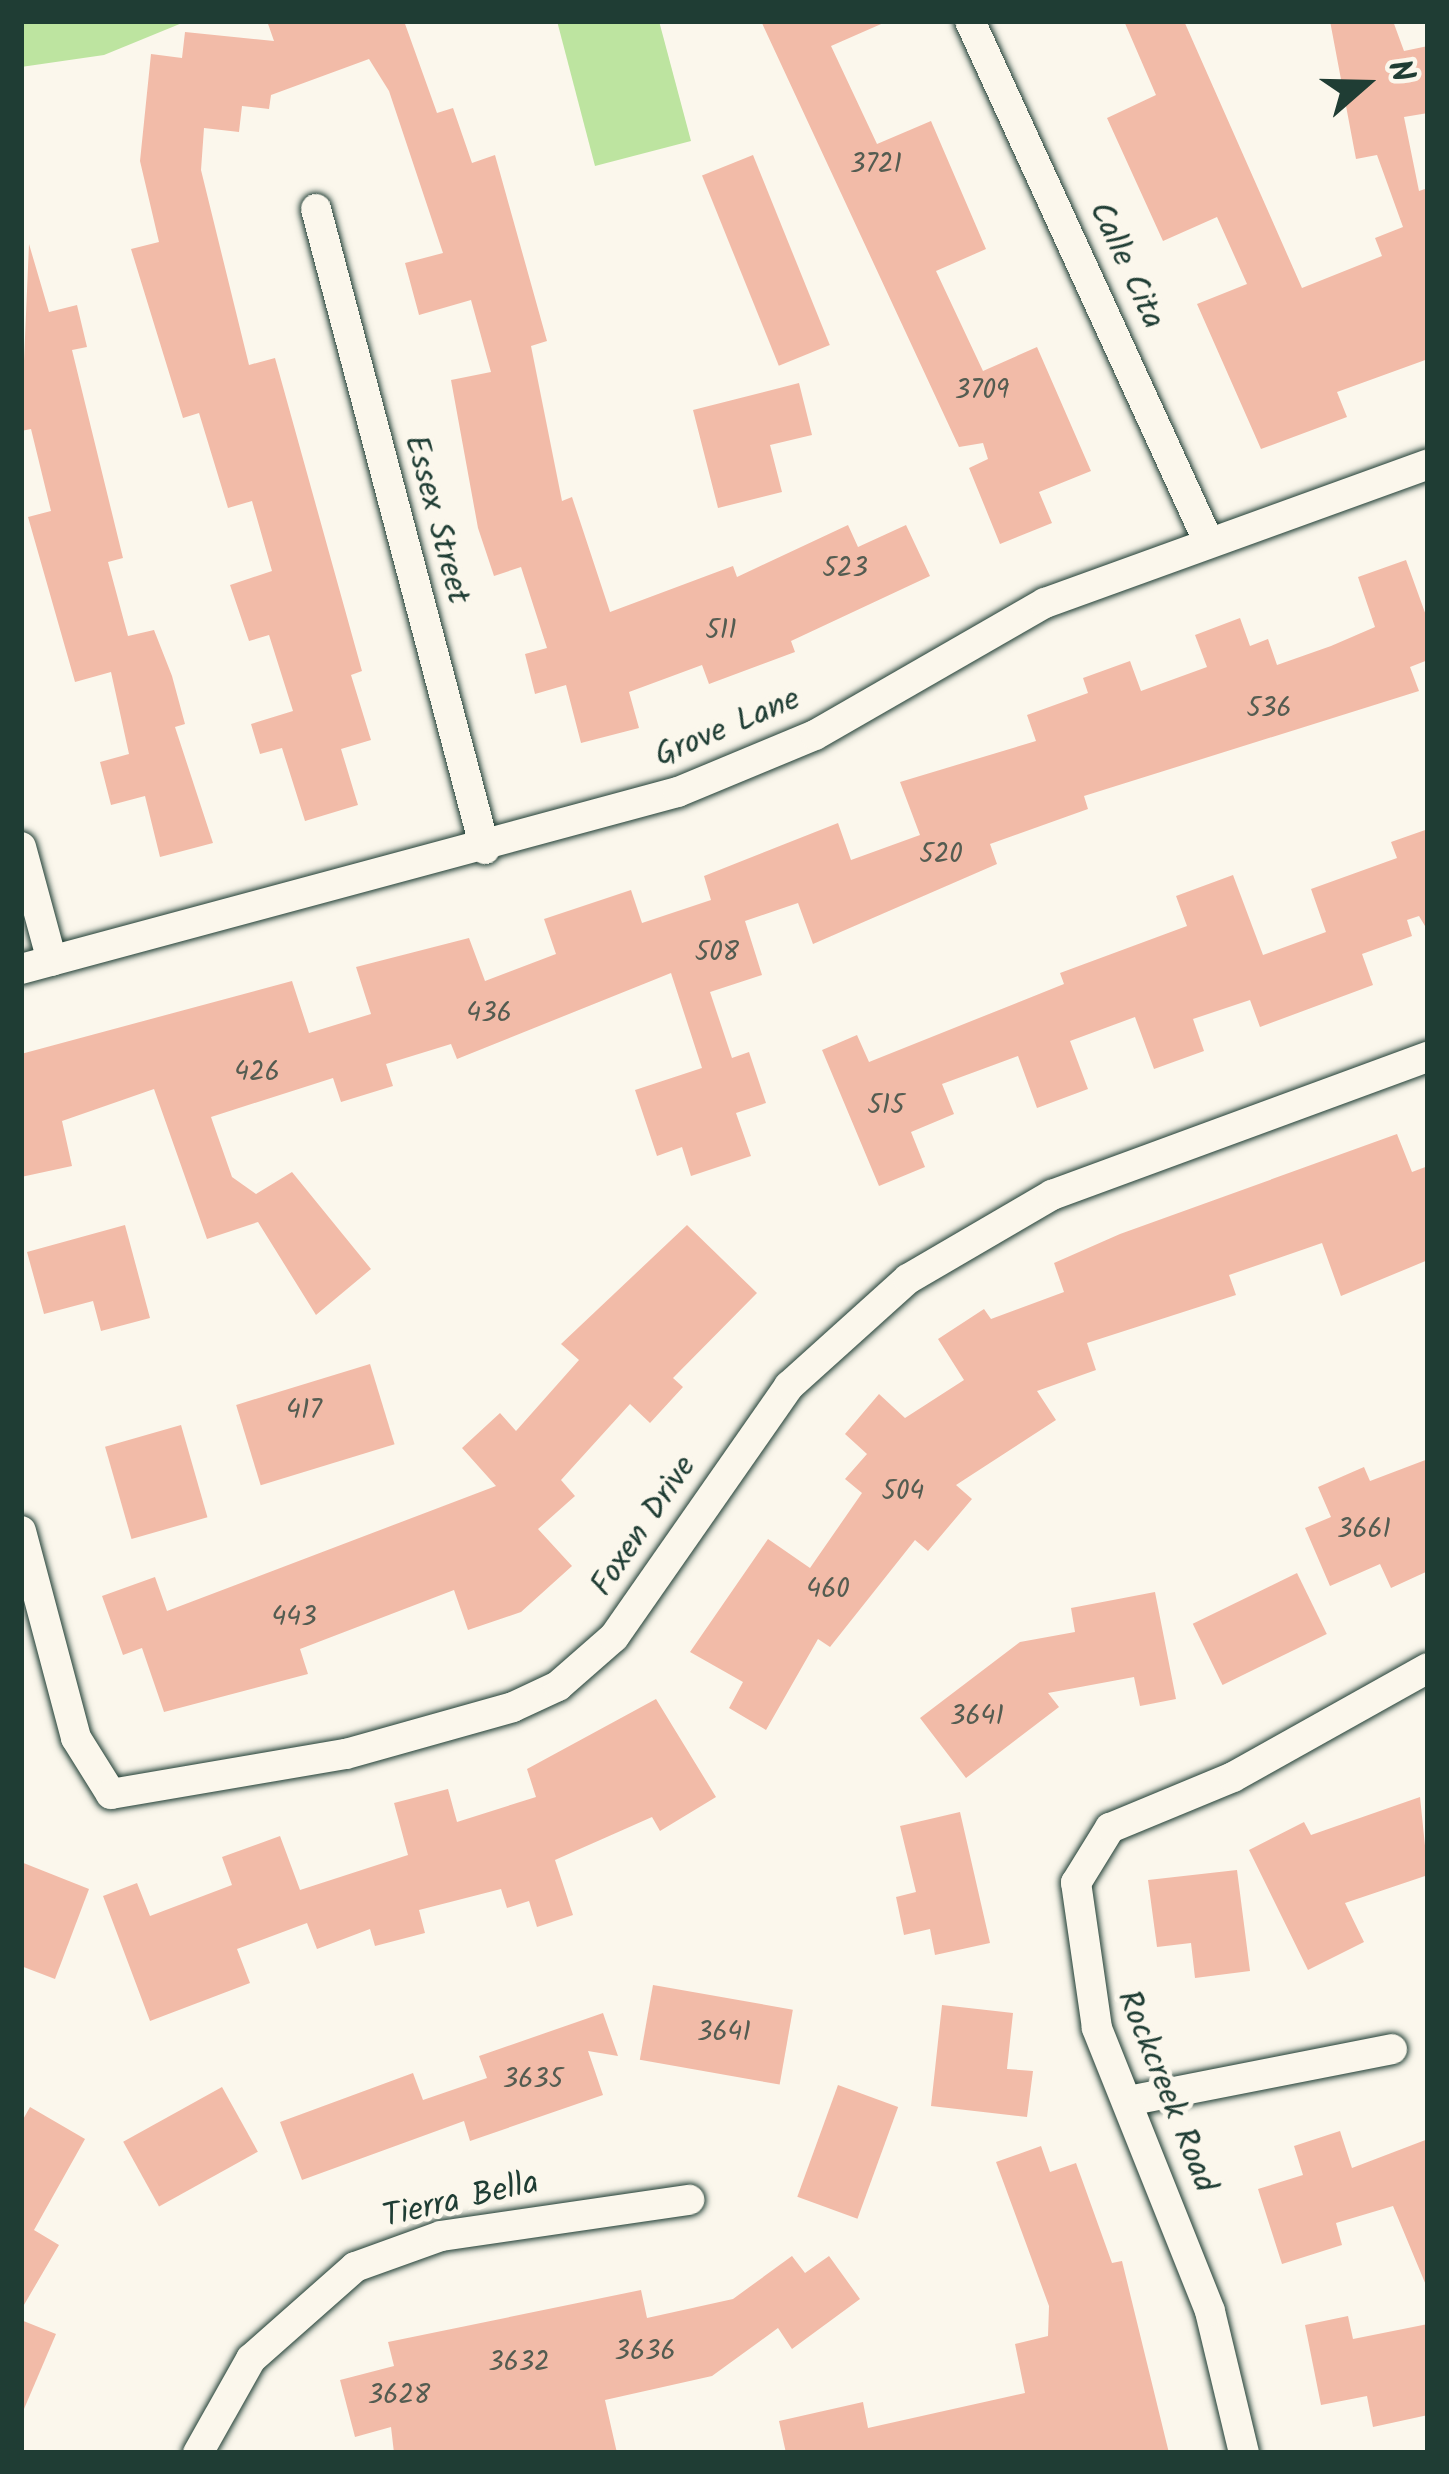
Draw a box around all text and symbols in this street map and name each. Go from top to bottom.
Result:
north arrow [1305,24,1425,144]
text: N [1371,53,1428,90]
house number: 3721 [850,149,902,181]
street label: Calle Cita [1078,196,1172,336]
house number: 3709 [955,375,1009,407]
street label: Essex Street [393,431,477,609]
house number: 523 [822,553,868,585]
house number: 511 [705,615,737,647]
street label: Grove Lane [649,681,807,777]
house number: 536 [1247,693,1291,725]
house number: 520 [919,839,963,871]
house number: 508 [695,937,739,969]
house number: 436 [466,998,512,1030]
house number: 426 [234,1057,280,1089]
house number: 515 [867,1090,905,1122]
house number: 417 [286,1395,322,1427]
street label: Foxen Drive [584,1449,706,1605]
house number: 504 [882,1476,924,1508]
house number: 3661 [1337,1514,1391,1546]
house number: 460 [806,1574,850,1606]
house number: 443 [271,1602,317,1634]
house number: 3641 [950,1701,1004,1733]
street label: Rockcreek Road [1106,1985,1224,2199]
house number: 3641 [697,2017,751,2049]
house number: 3635 [503,2064,563,2096]
street label: Tierra Bella [379,2164,543,2238]
house number: 3636 [615,2336,675,2368]
house number: 3632 [488,2347,550,2379]
house number: 3628 [368,2380,430,2412]

